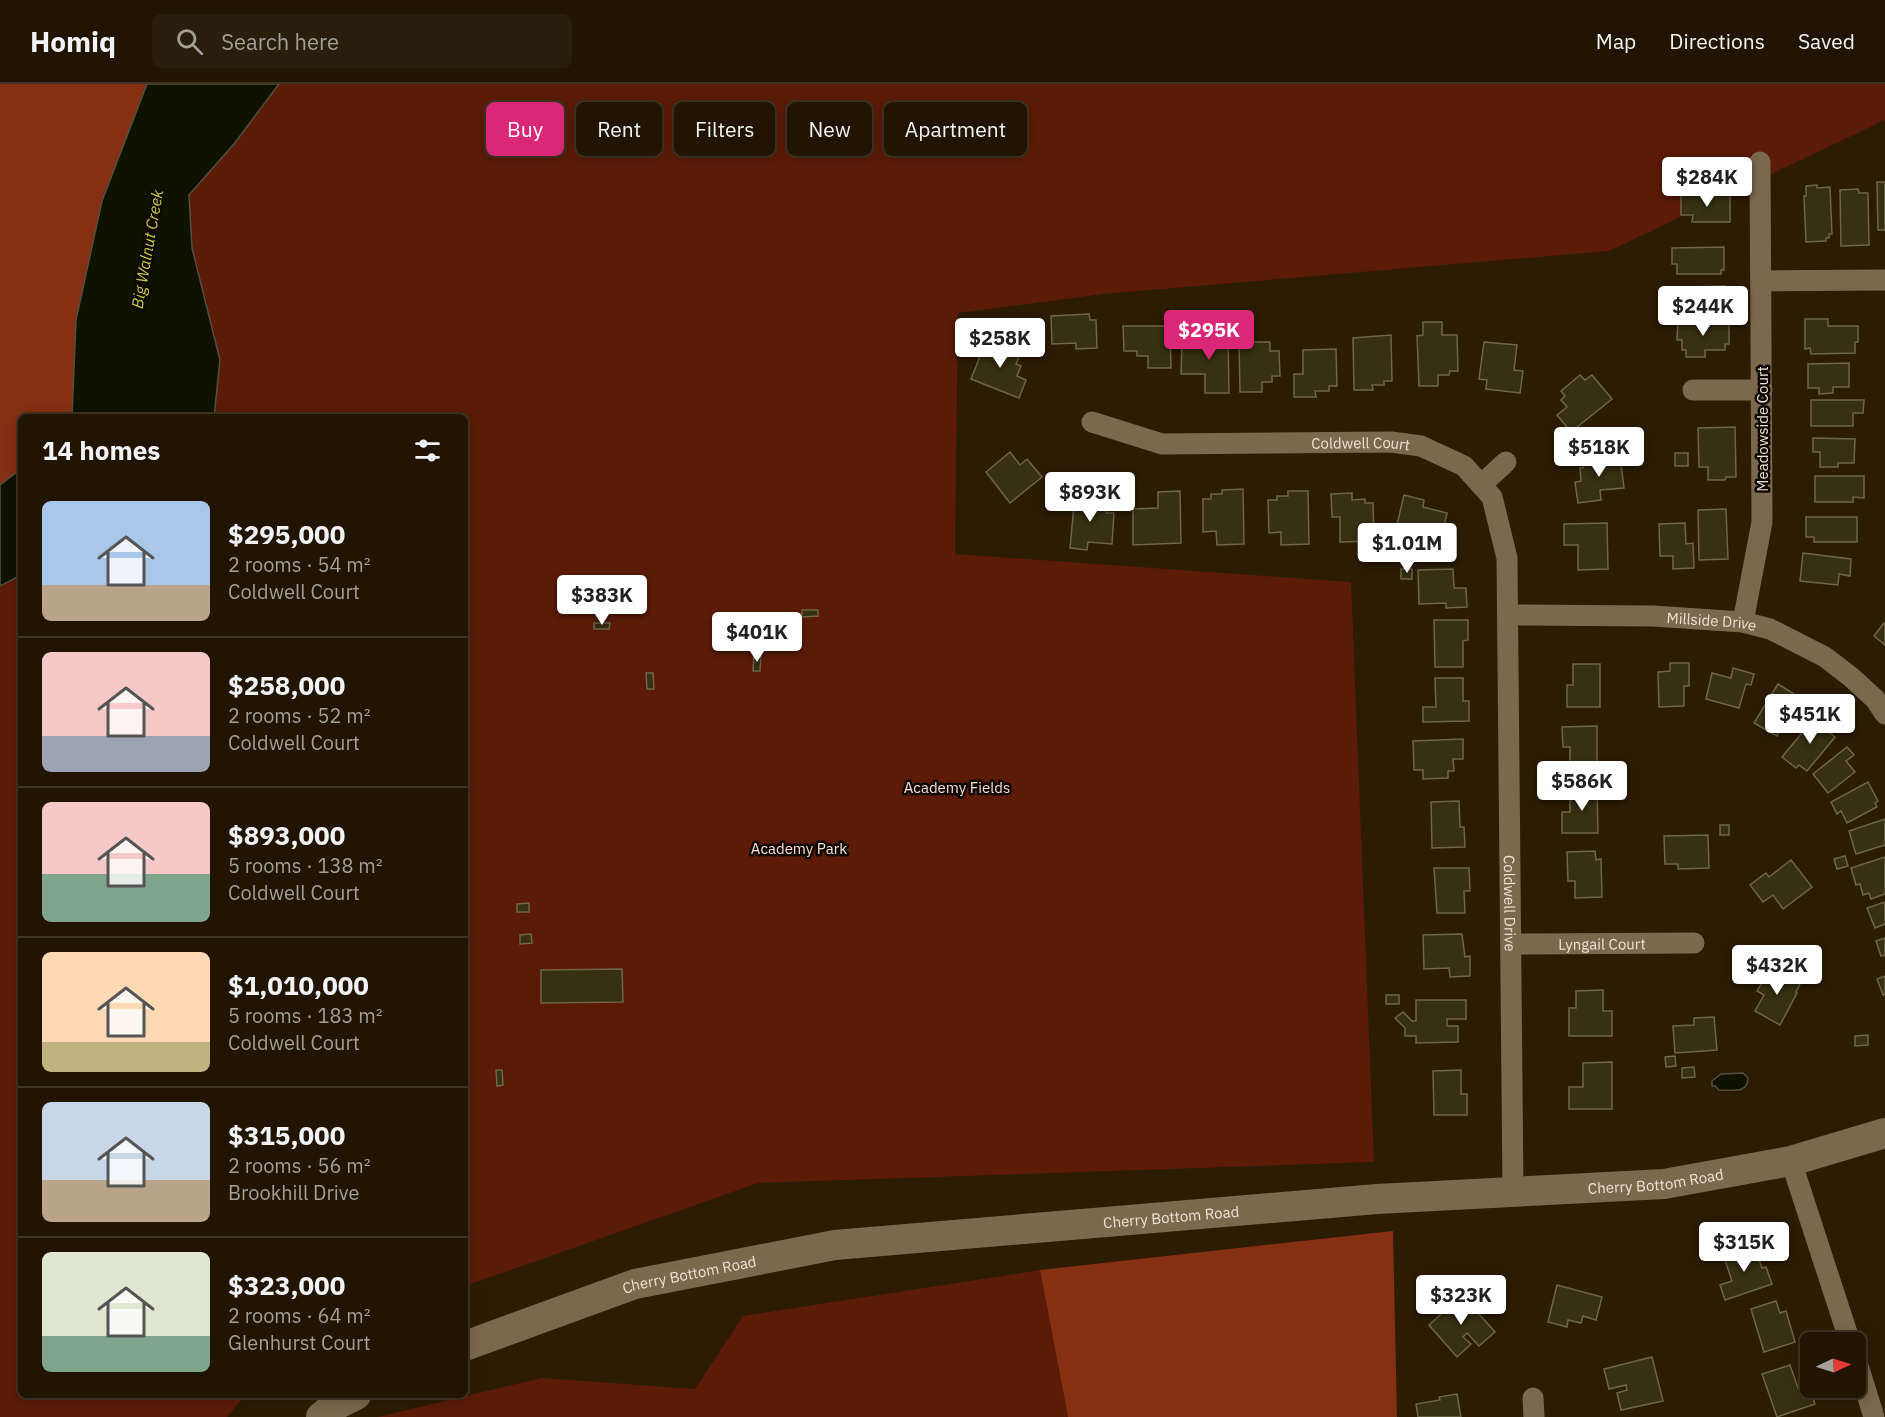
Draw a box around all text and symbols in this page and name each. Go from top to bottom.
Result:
search box [152,14,572,68]
text: Homiq [30,23,116,60]
icon: search [173,25,206,58]
text: Search here [221,27,339,56]
text: Map [1596,27,1636,55]
text: Directions [1669,27,1765,55]
text: Saved [1798,27,1855,55]
chip: Buy [486,102,564,156]
chip: Rent [576,102,662,156]
chip: Filters [674,102,775,156]
chip: New [787,102,872,156]
chip: Apartment [884,102,1027,156]
pin: $284K [1665,157,1749,208]
text: $284K [1676,163,1738,190]
water label: Big Walnut Creek [127,187,167,310]
pin: $244K [1661,286,1745,337]
text: $244K [1672,292,1734,319]
pin: $295K [1167,310,1251,361]
text: $295K [1178,316,1240,343]
pin: $258K [958,318,1042,369]
text: $258K [969,324,1031,351]
street label: Meadowside Court [1753,366,1772,492]
pin: $518K [1557,427,1641,478]
text: 14 homes [42,433,160,467]
street label: Coldwell Court [1311,433,1411,454]
text: $518K [1568,433,1630,460]
icon: filters [411,434,444,467]
pin: $893K [1048,472,1132,523]
text: $893K [1059,478,1121,505]
text: $295,000 [228,517,345,551]
pin: $1.01M [1358,523,1456,574]
icon: home [90,525,162,597]
text: $1.01M [1372,529,1442,556]
text: 2 rooms · 54 m² [228,551,371,578]
pin: $383K [560,575,644,626]
text: Coldwell Court [228,578,360,605]
text: $383K [571,581,633,608]
street label: Millside Drive [1666,607,1759,635]
pin: $401K [715,612,799,663]
text: $401K [726,618,788,645]
text: $258,000 [228,668,345,702]
icon: home [90,676,162,748]
pin: $451K [1768,694,1852,745]
text: $451K [1779,700,1841,727]
text: 2 rooms · 52 m² [228,702,371,729]
text: Coldwell Court [228,729,360,756]
pin: $586K [1540,761,1624,812]
text: $586K [1551,767,1613,794]
park label: Academy Fields [904,778,1010,797]
text: $893,000 [228,818,345,852]
icon: home [90,826,162,898]
park label: Academy Park [751,839,847,858]
text: 5 rooms · 138 m² [228,852,383,879]
street label: Coldwell Drive [1500,855,1520,952]
text: Coldwell Court [228,879,360,906]
street label: Lyngail Court [1558,934,1646,953]
pin: $432K [1735,945,1819,996]
text: $432K [1746,951,1808,978]
text: $1,010,000 [228,968,369,1002]
icon: home [90,976,162,1048]
text: 5 rooms · 183 m² [228,1002,383,1029]
text: Coldwell Court [228,1029,360,1056]
text: $315,000 [228,1118,345,1152]
icon: home [90,1126,162,1198]
text: 2 rooms · 56 m² [228,1152,371,1179]
street label: Cherry Bottom Road [1587,1164,1725,1197]
text: Brookhill Drive [228,1179,360,1206]
street label: Cherry Bottom Road [1102,1201,1240,1232]
pin: $315K [1702,1222,1786,1273]
text: $315K [1713,1228,1775,1255]
street label: Cherry Bottom Road [619,1251,758,1297]
text: $323,000 [228,1268,345,1302]
pin: $323K [1419,1275,1503,1326]
icon: home [90,1276,162,1348]
text: $323K [1430,1281,1492,1308]
text: 2 rooms · 64 m² [228,1302,371,1329]
text: Glenhurst Court [228,1329,371,1356]
north arrow [1800,1332,1866,1398]
map controls [1800,1332,1866,1398]

